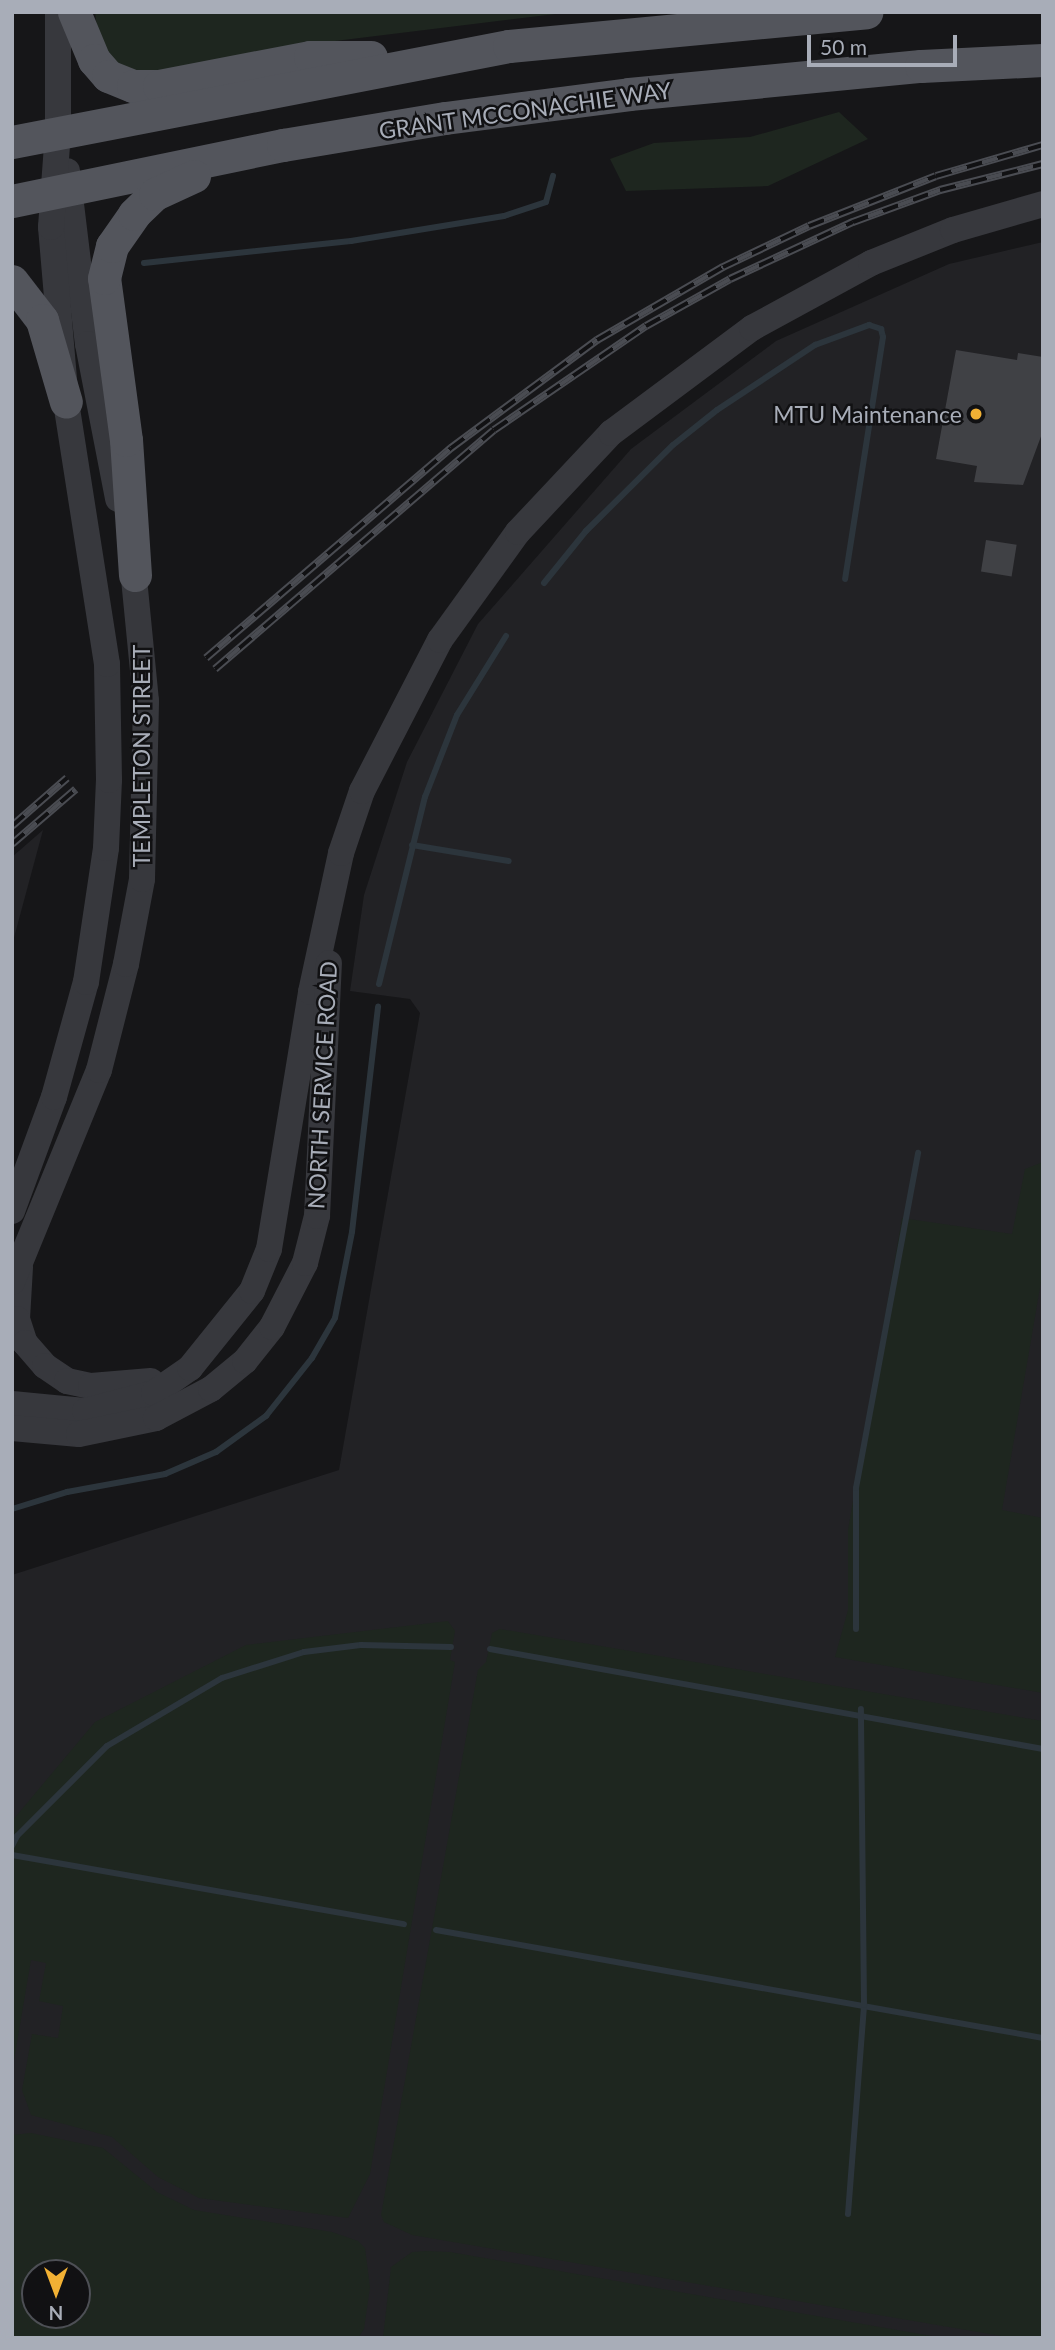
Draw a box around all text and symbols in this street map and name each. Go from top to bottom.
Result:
scale bar [810,21,960,65]
text: 50 m [820,34,867,59]
street label: GRANT MCCONACHIE WAY [376,76,674,144]
place label: MTU Maintenance [773,400,962,428]
marker: MTU Maintenance [968,406,984,422]
street label: TEMPLETON STREET [127,645,155,867]
street label: NORTH SERVICE ROAD [302,960,342,1210]
north arrow [21,2259,91,2329]
text: N [49,2302,63,2325]

